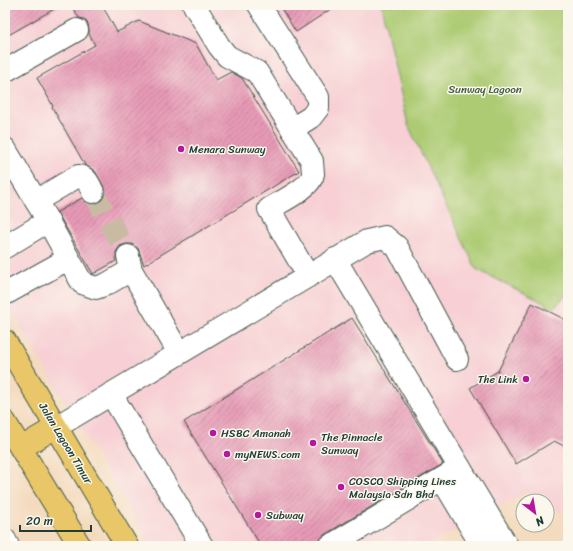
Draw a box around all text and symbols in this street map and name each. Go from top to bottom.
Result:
park label: Sunway Lagoon [448,80,522,99]
place label: Menara Sunway [189,140,266,159]
marker: Menara Sunway [176,144,186,154]
place label: The Link [478,370,518,389]
marker: The Link [521,374,531,384]
street label: Jalan Lagoon Timur [33,398,98,488]
place label: HSBC Amanah [221,424,291,443]
marker: HSBC Amanah [208,428,218,438]
place label: The Pinnacle Sunway [321,428,383,460]
marker: The Pinnacle Sunway [308,438,318,448]
place label: myNEWS.com [235,445,301,464]
marker: myNEWS.com [222,449,232,459]
place label: COSCO Shipping Lines Malaysia Sdn Bhd [349,472,457,504]
marker: COSCO Shipping Lines Malaysia Sdn Bhd [336,482,346,492]
north arrow [515,493,555,533]
place label: Subway [266,506,304,525]
scale bar [20,507,91,533]
text: 20 m [26,510,53,532]
marker: Subway [253,510,263,520]
text: N [531,511,549,531]

